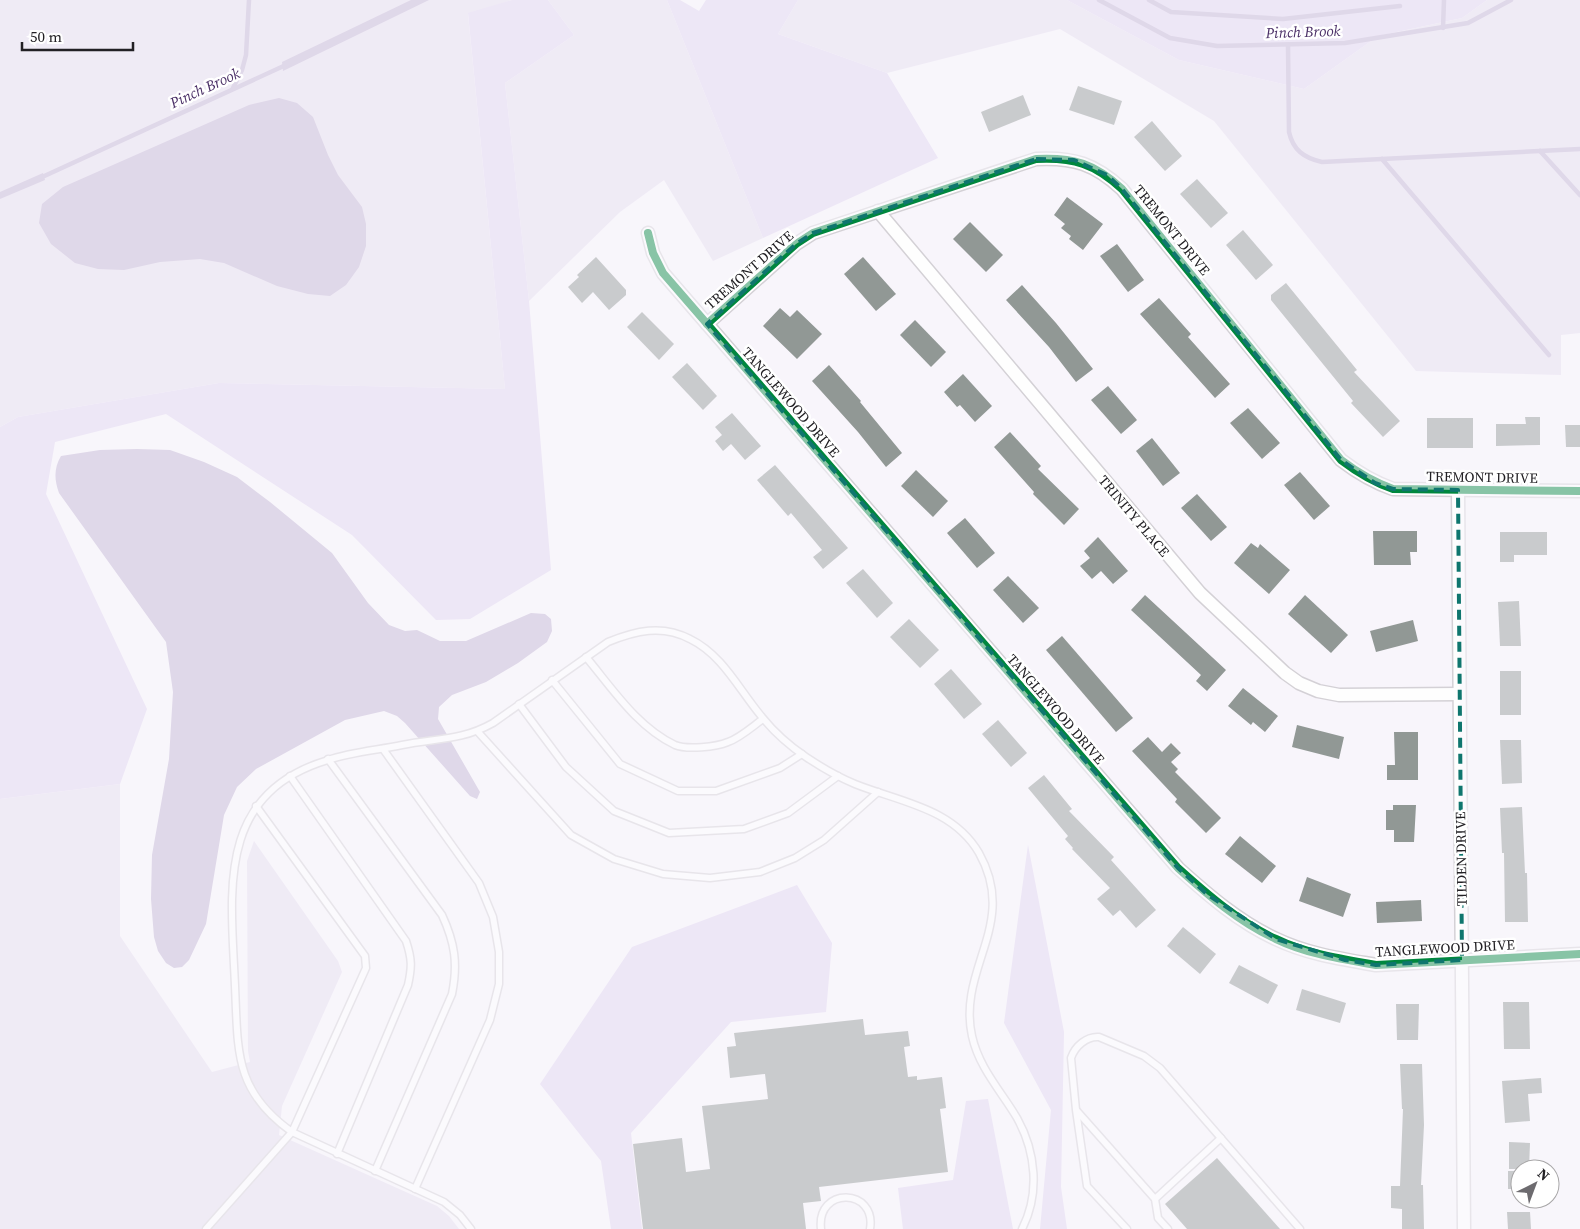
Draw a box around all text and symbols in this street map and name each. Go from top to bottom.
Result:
scale bar [22,20,134,52]
water label: Pinch Brook [1264,20,1342,43]
text: 50 m [30,26,62,47]
water label: Pinch Brook [165,62,244,113]
street label: TREMONT DRIVE [1129,180,1215,280]
street label: TREMONT DRIVE [700,226,798,314]
street label: TANGLEWOOD DRIVE [738,343,844,461]
street label: TREMONT DRIVE [1426,466,1538,488]
street label: TRINITY PLACE [1094,471,1174,561]
street label: TANGLEWOOD DRIVE [1003,650,1109,768]
street label: TILDEN DRIVE [1450,811,1472,907]
street label: TANGLEWOOD DRIVE [1375,934,1515,962]
north arrow [1510,1159,1560,1209]
text: N [1533,1163,1554,1185]

